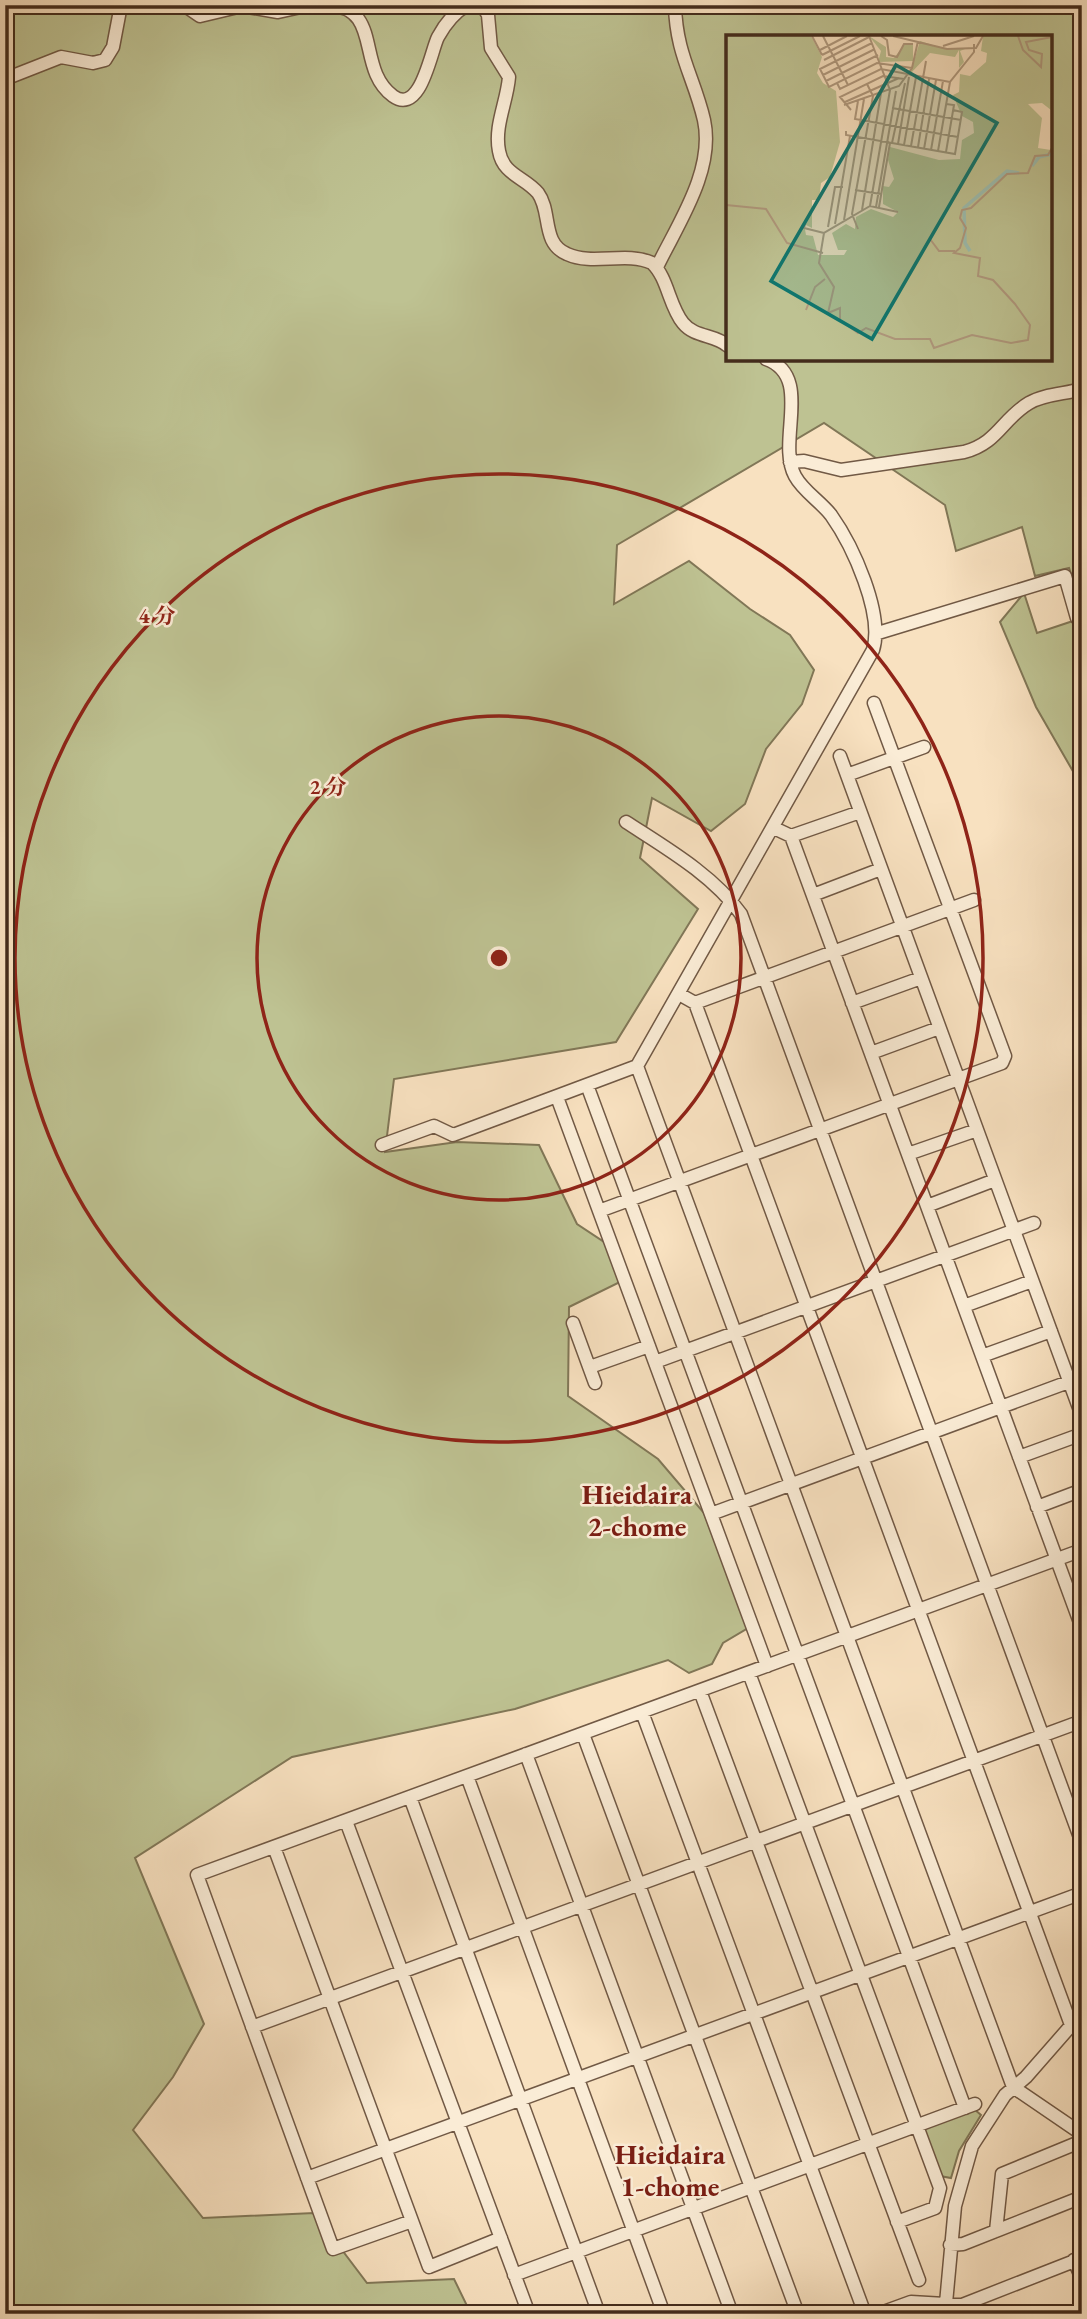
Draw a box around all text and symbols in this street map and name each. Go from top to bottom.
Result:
inset map [726,35,1052,360]
text: 4 分 [138,602,176,629]
text: 2 分 [309,773,347,800]
centre of rings [487,946,511,970]
district label: Hieidaira 2-chome [582,1476,693,1544]
district label: Hieidaira 1-chome [615,2136,726,2204]

